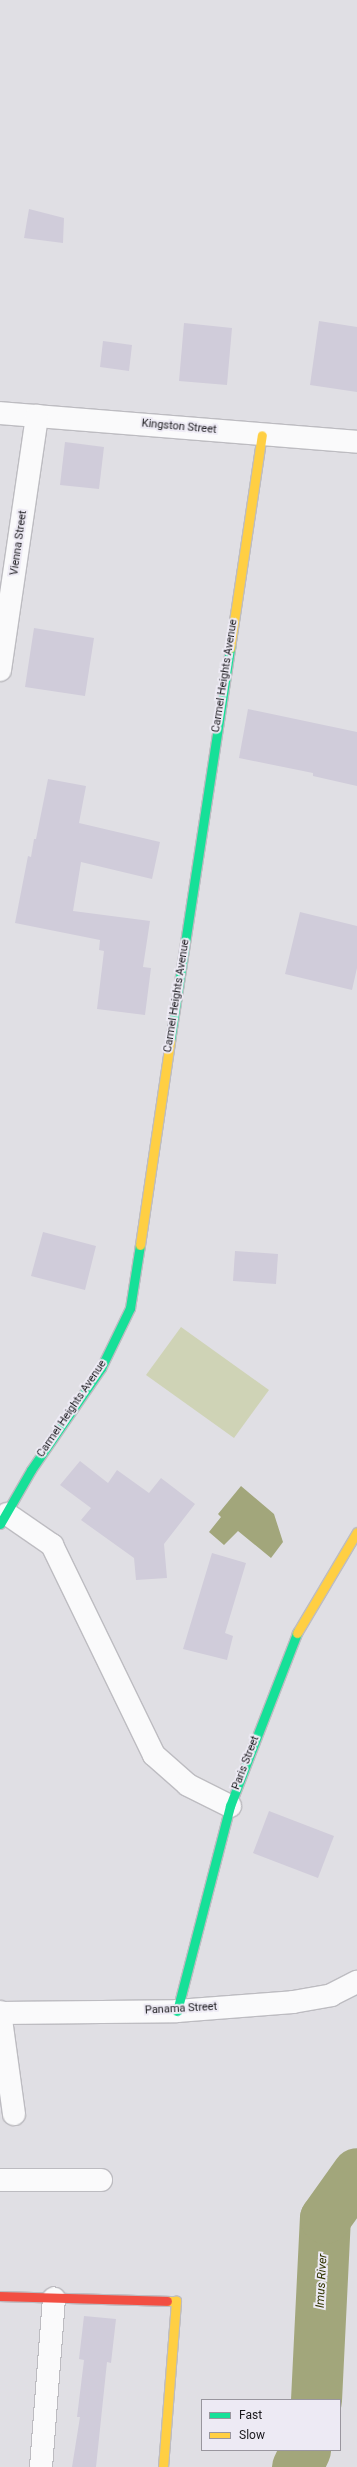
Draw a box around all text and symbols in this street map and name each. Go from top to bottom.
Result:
street label: Kingston Street [141,417,217,437]
street label: Vienna Street [8,510,30,576]
street label: Carmel Heights Avenue [210,619,240,733]
street label: Carmel Heights Avenue [162,939,192,1053]
street label: Carmel Heights Avenue [35,1358,109,1460]
street label: Paris Street [230,1734,262,1792]
street label: Panama Street [145,2001,217,2017]
water label: Imus River [313,2253,331,2309]
legend [201,2399,341,2451]
text: Fast [239,2408,262,2422]
text: Slow [239,2428,265,2442]

